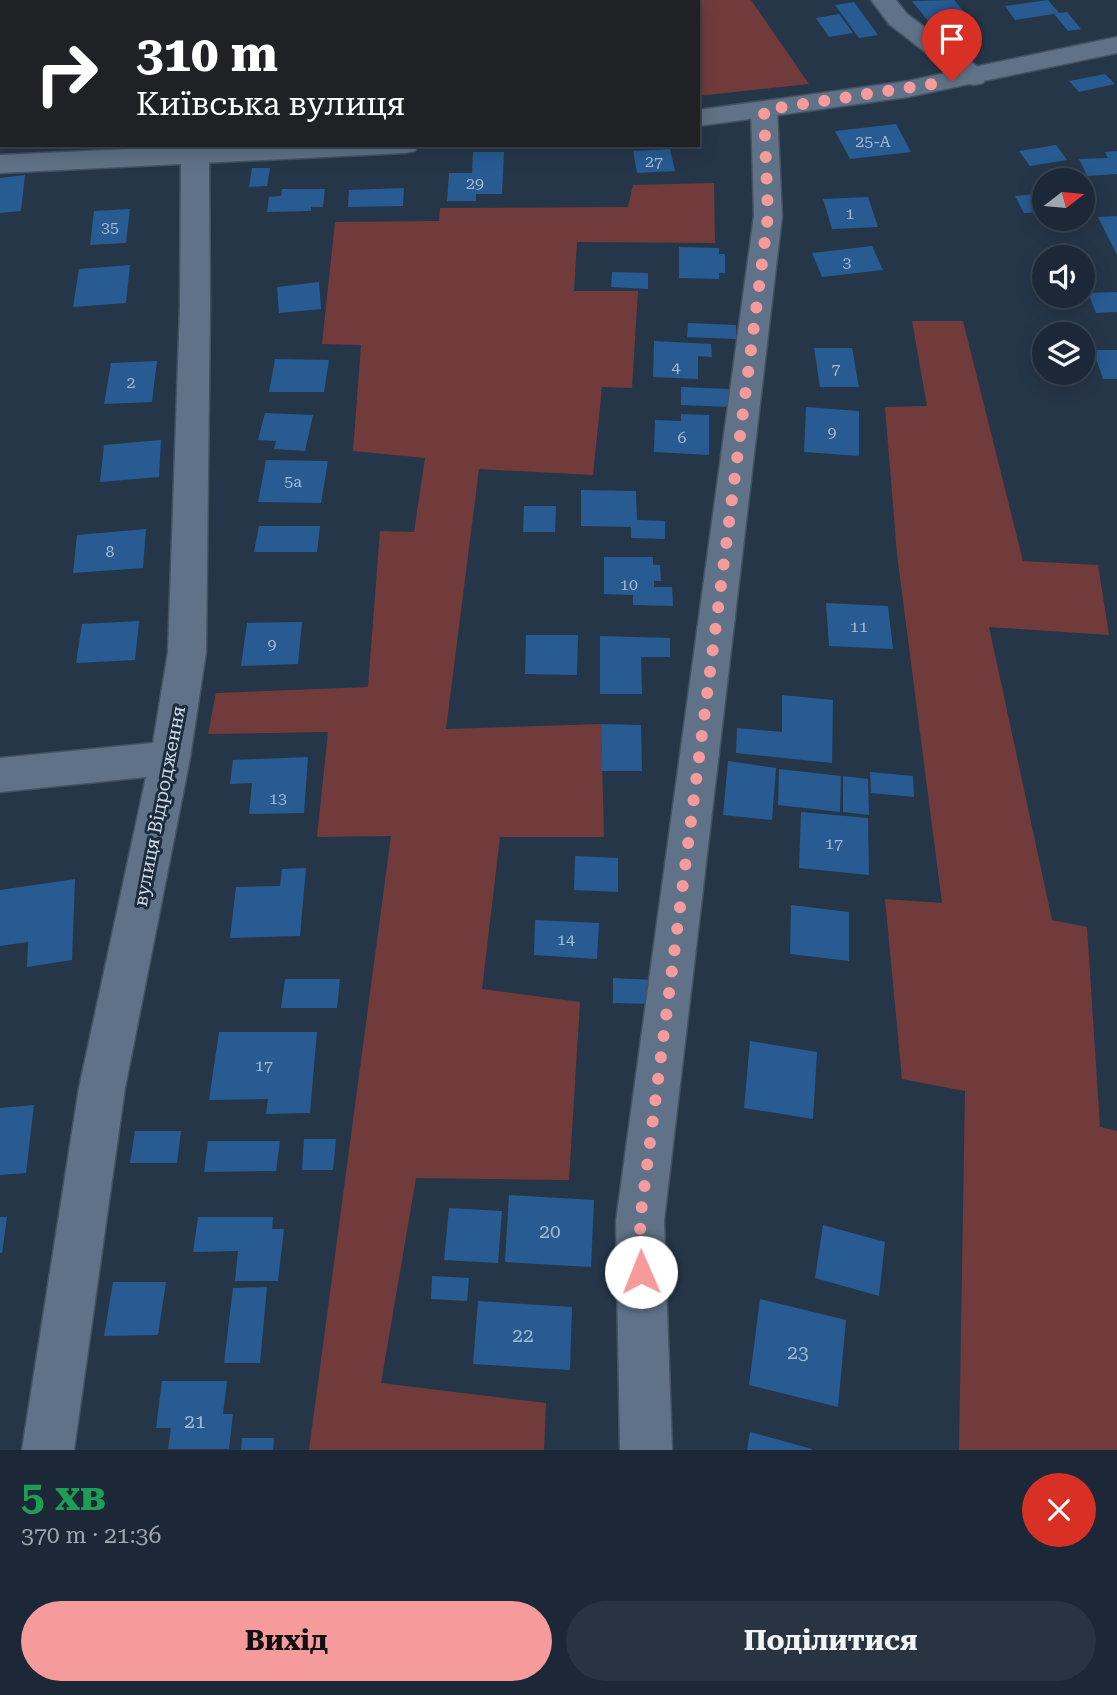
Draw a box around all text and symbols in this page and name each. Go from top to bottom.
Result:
pin [922,9,982,81]
icon: arrive [933,20,971,58]
text: 310 m [136,26,278,83]
icon: right [21,28,112,119]
text: Київська вулиця [136,85,405,123]
house number: 25-А [855,132,892,151]
house number: 27 [645,152,663,171]
north arrow [1032,168,1096,231]
map controls [1032,168,1095,385]
house number: 29 [466,174,484,193]
house number: 1 [846,204,855,223]
house number: 35 [101,218,119,237]
button: sound [1032,245,1095,308]
house number: 3 [843,253,852,272]
button: layers [1032,322,1095,385]
house number: 4 [672,358,681,377]
house number: 7 [832,359,841,378]
house number: 2 [127,373,136,392]
house number: 9 [828,423,837,442]
house number: 6 [678,428,687,447]
house number: 5а [284,472,302,491]
house number: 8 [106,542,115,561]
house number: 10 [620,575,638,594]
house number: 11 [850,617,868,636]
house number: 9 [268,635,277,654]
street label: вулиця Відродження [129,704,190,908]
house number: 13 [269,789,287,808]
house number: 17 [825,834,843,853]
house number: 14 [557,930,575,949]
house number: 17 [255,1056,273,1075]
house number: 20 [539,1220,561,1243]
position arrow [604,1235,678,1309]
house number: 22 [512,1324,534,1347]
house number: 23 [787,1341,809,1364]
house number: 21 [184,1410,206,1433]
text: 5 хв [21,1471,106,1520]
button: close [1022,1473,1096,1547]
text: 370 m · 21:36 [21,1522,161,1549]
button: Вихід [21,1601,552,1681]
button: Поділитися [566,1601,1096,1681]

